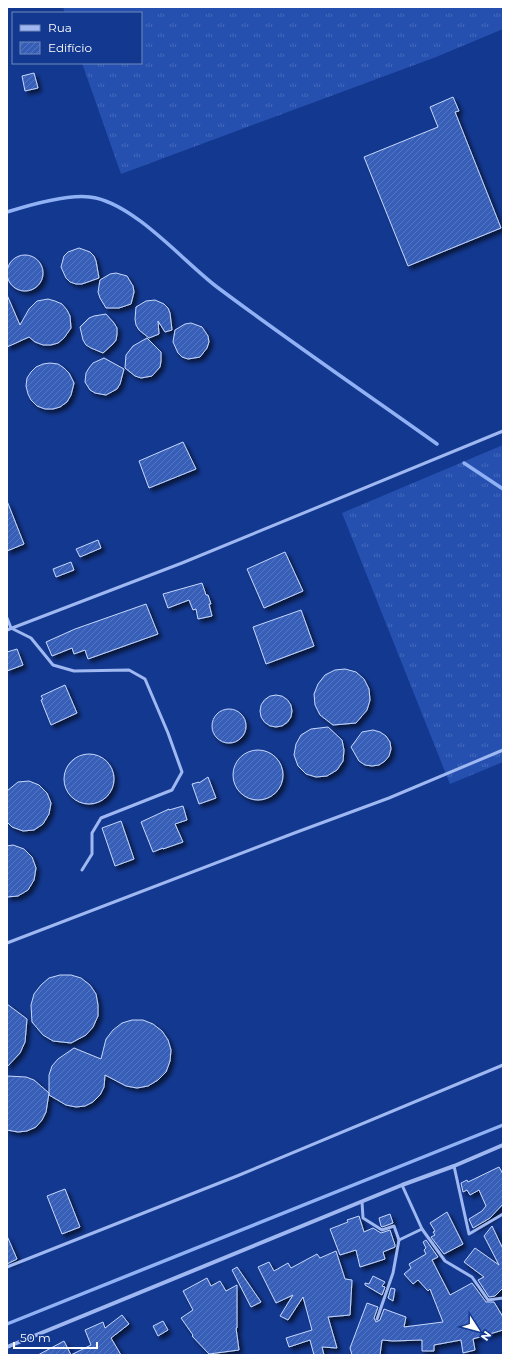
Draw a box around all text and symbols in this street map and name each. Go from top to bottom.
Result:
legend [12,12,142,64]
text: Rua [48,20,72,35]
text: Edifício [48,40,92,55]
north arrow [458,1310,498,1350]
scale bar [14,1324,97,1350]
text: N [478,1328,494,1344]
text: 50 m [20,1330,51,1345]

